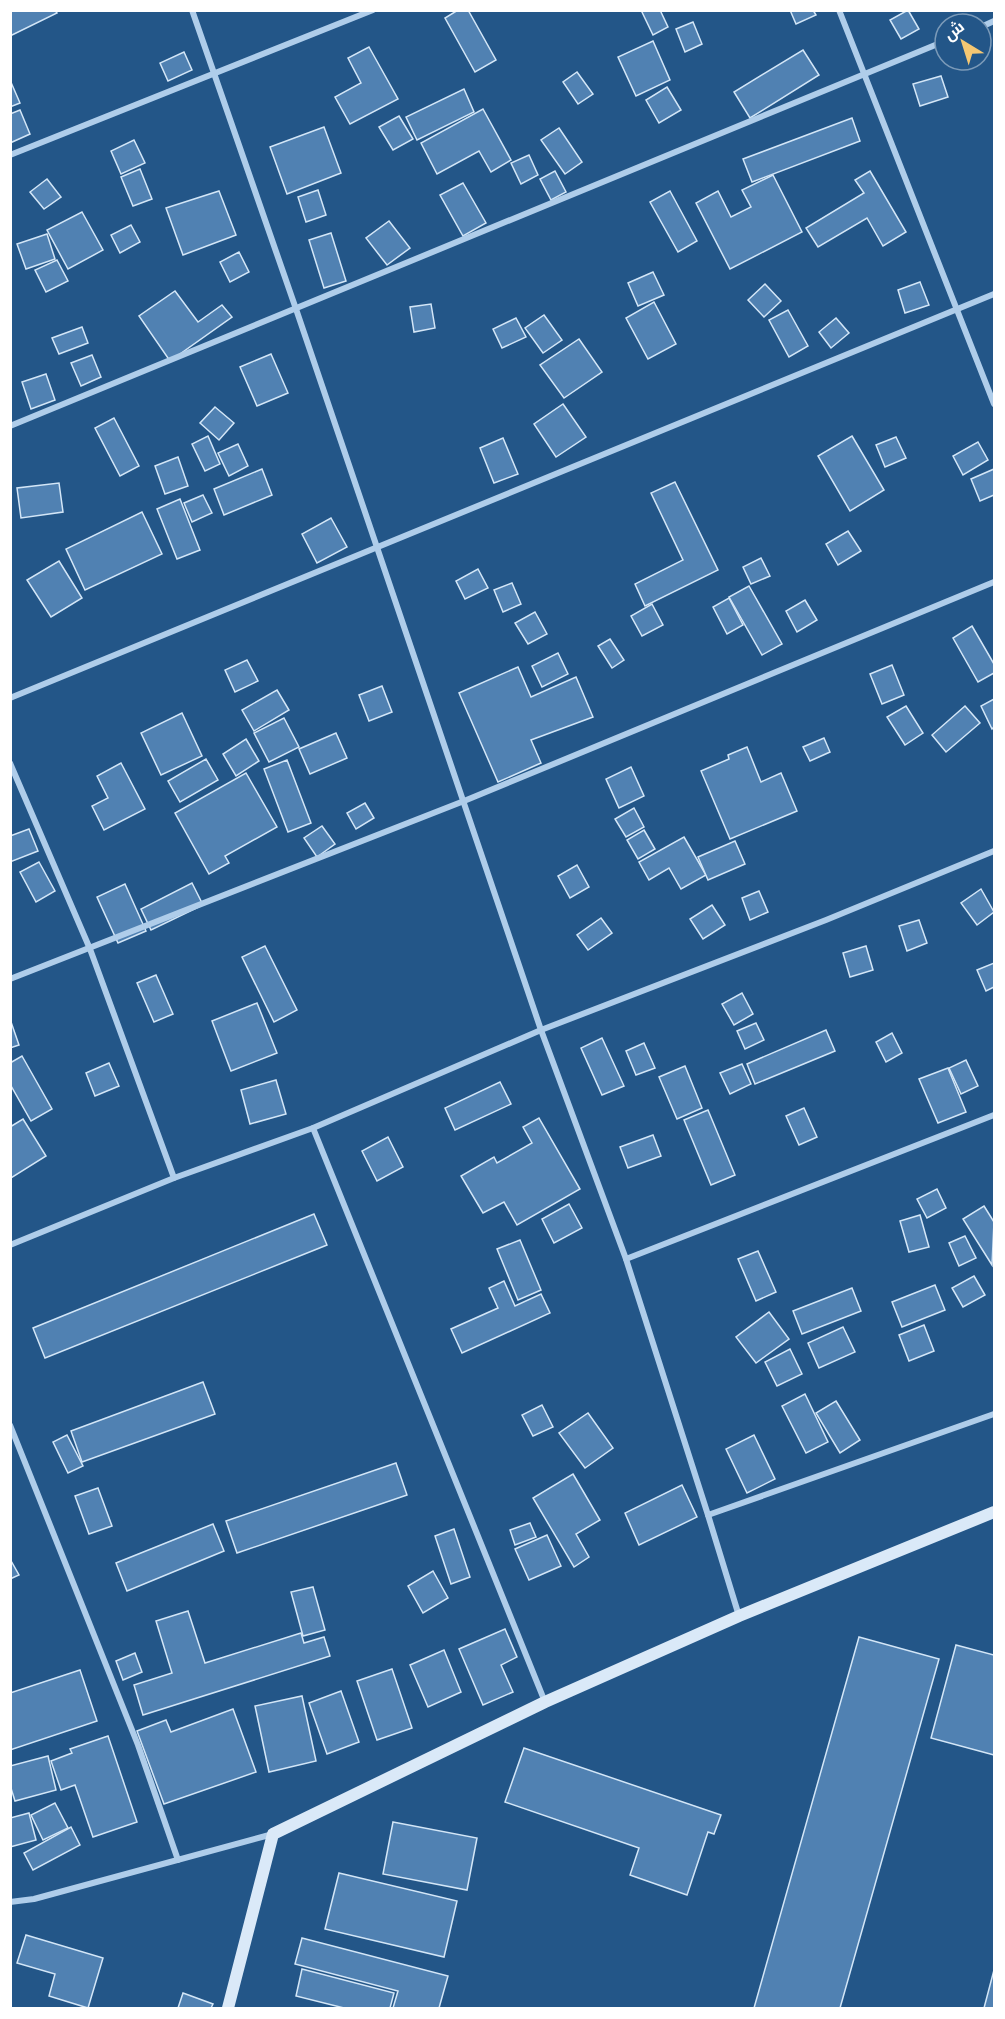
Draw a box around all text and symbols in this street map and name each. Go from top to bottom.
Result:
north arrow [933,12,993,72]
text: ش [940,17,968,44]

